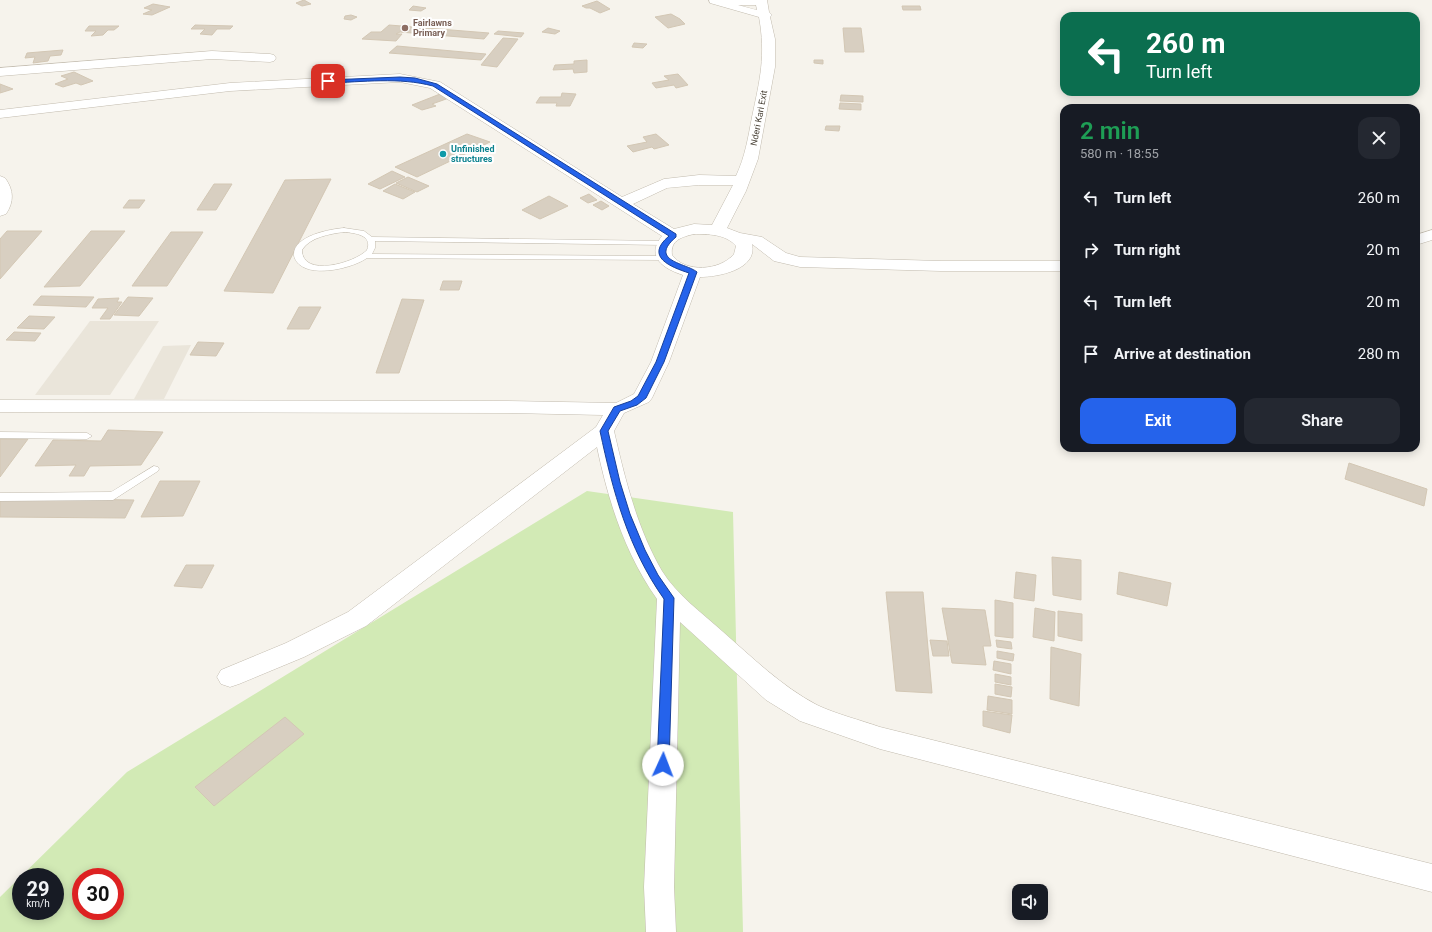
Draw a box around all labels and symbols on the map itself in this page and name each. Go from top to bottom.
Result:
place label: Fairlawns Primary [413,18,452,38]
marker: Fairlawns Primary [400,23,410,33]
pin [311,64,345,98]
street label: Nderi Kari Exit [749,89,769,147]
place label: Unfinished structures [451,144,494,164]
marker: Unfinished structures [438,149,448,159]
position arrow [642,744,684,786]
speed limit sign: 30 [72,868,124,920]

